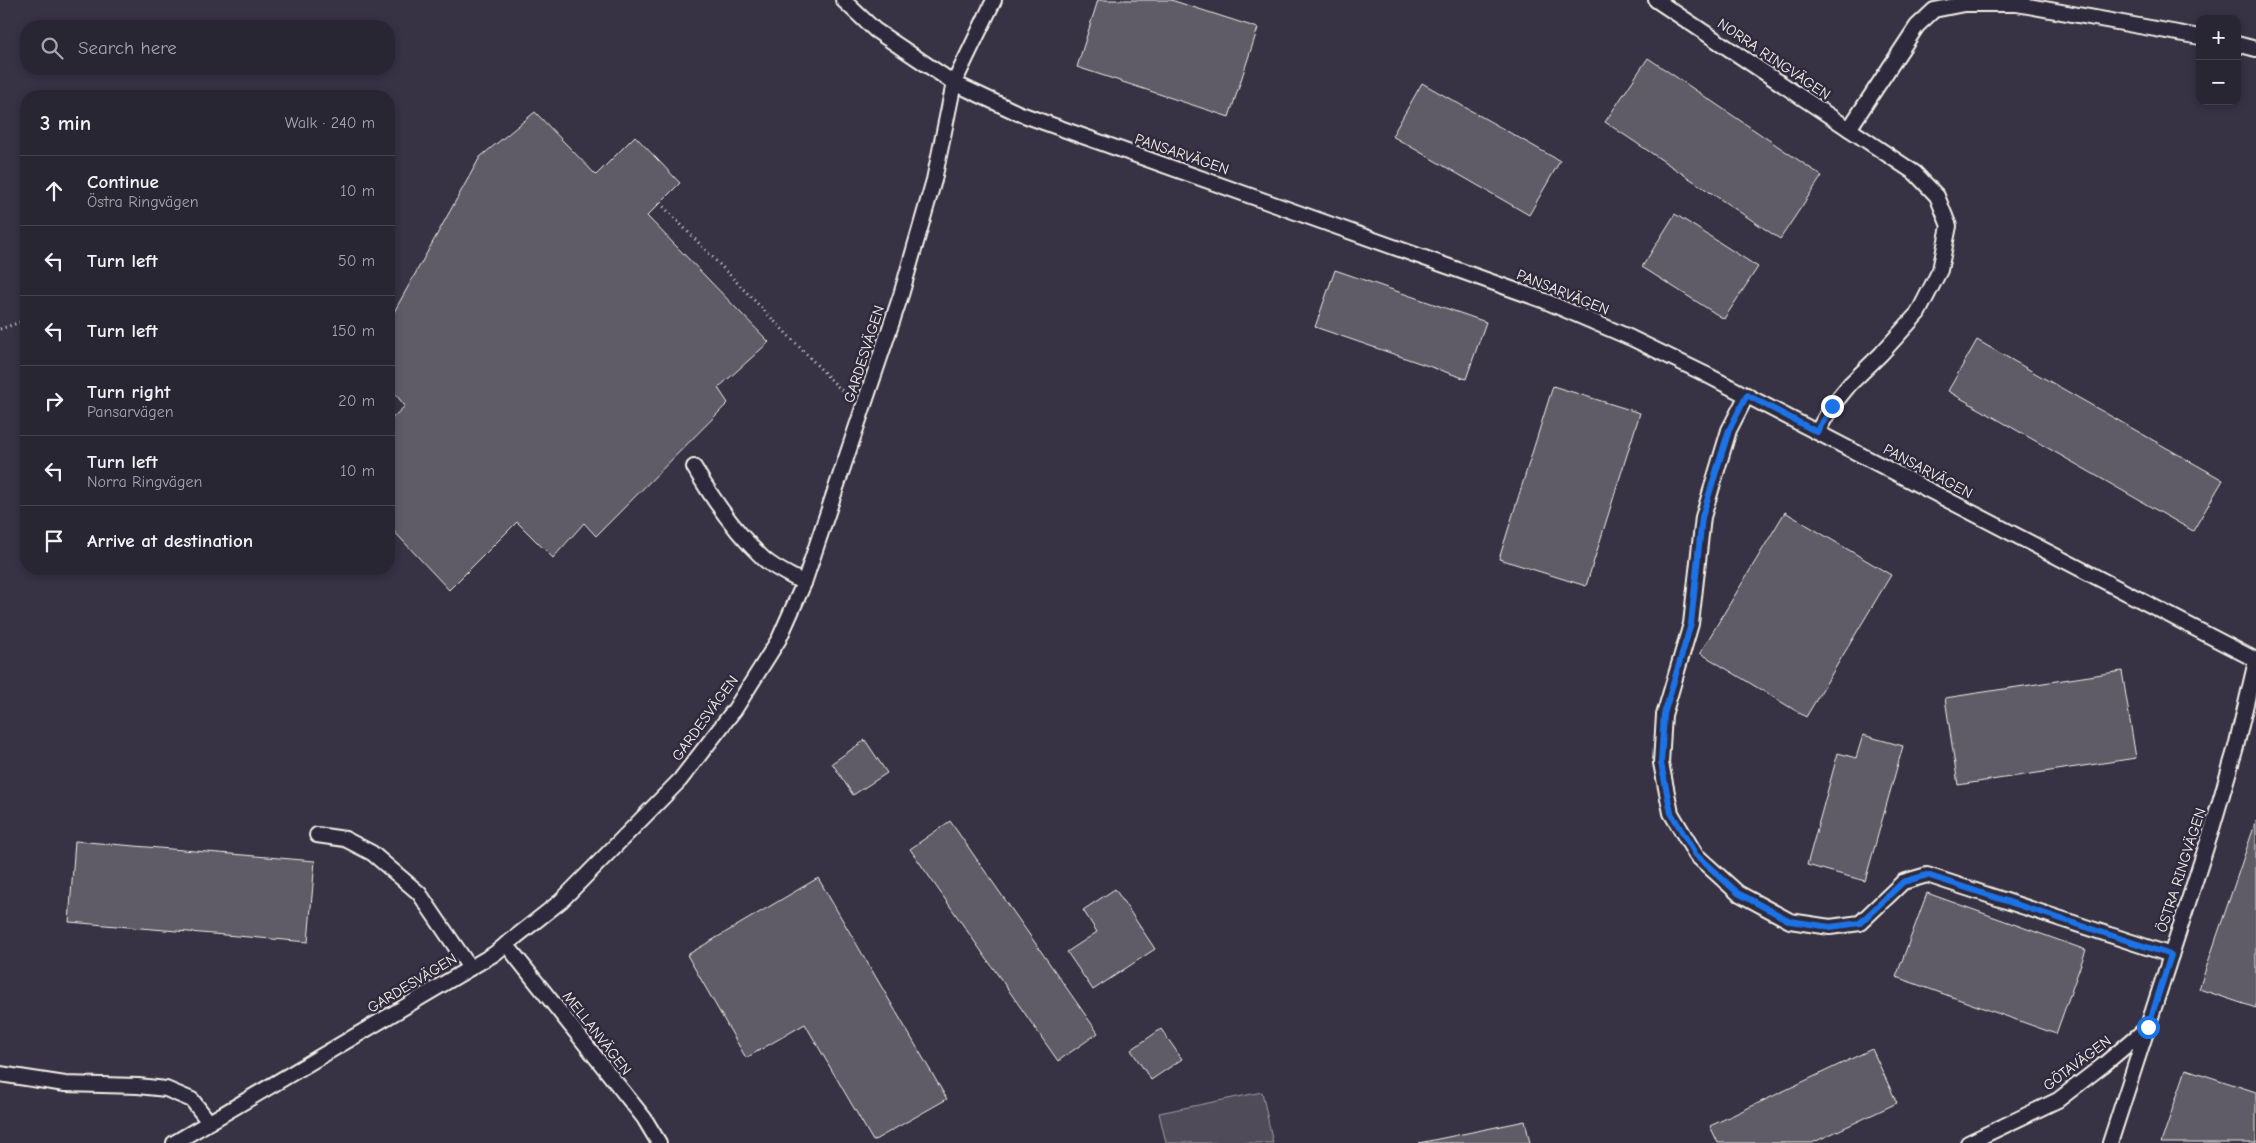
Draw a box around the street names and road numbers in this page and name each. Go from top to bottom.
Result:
street label: NORRA RINGVÄGEN [1714,14,1834,104]
street label: PANSARVÄGEN [1133,129,1231,179]
street label: PANSARVÄGEN [1514,265,1612,319]
street label: GARDESVÄGEN [840,303,888,405]
street label: PANSARVÄGEN [1880,440,1976,502]
street label: GARDESVÄGEN [668,672,742,764]
street label: ÖSTRA RINGVÄGEN [2152,805,2210,935]
street label: GARDESVÄGEN [364,949,460,1017]
street label: MELLANVÄGEN [559,988,635,1078]
street label: GÖTAVÄGEN [2040,1032,2114,1094]

